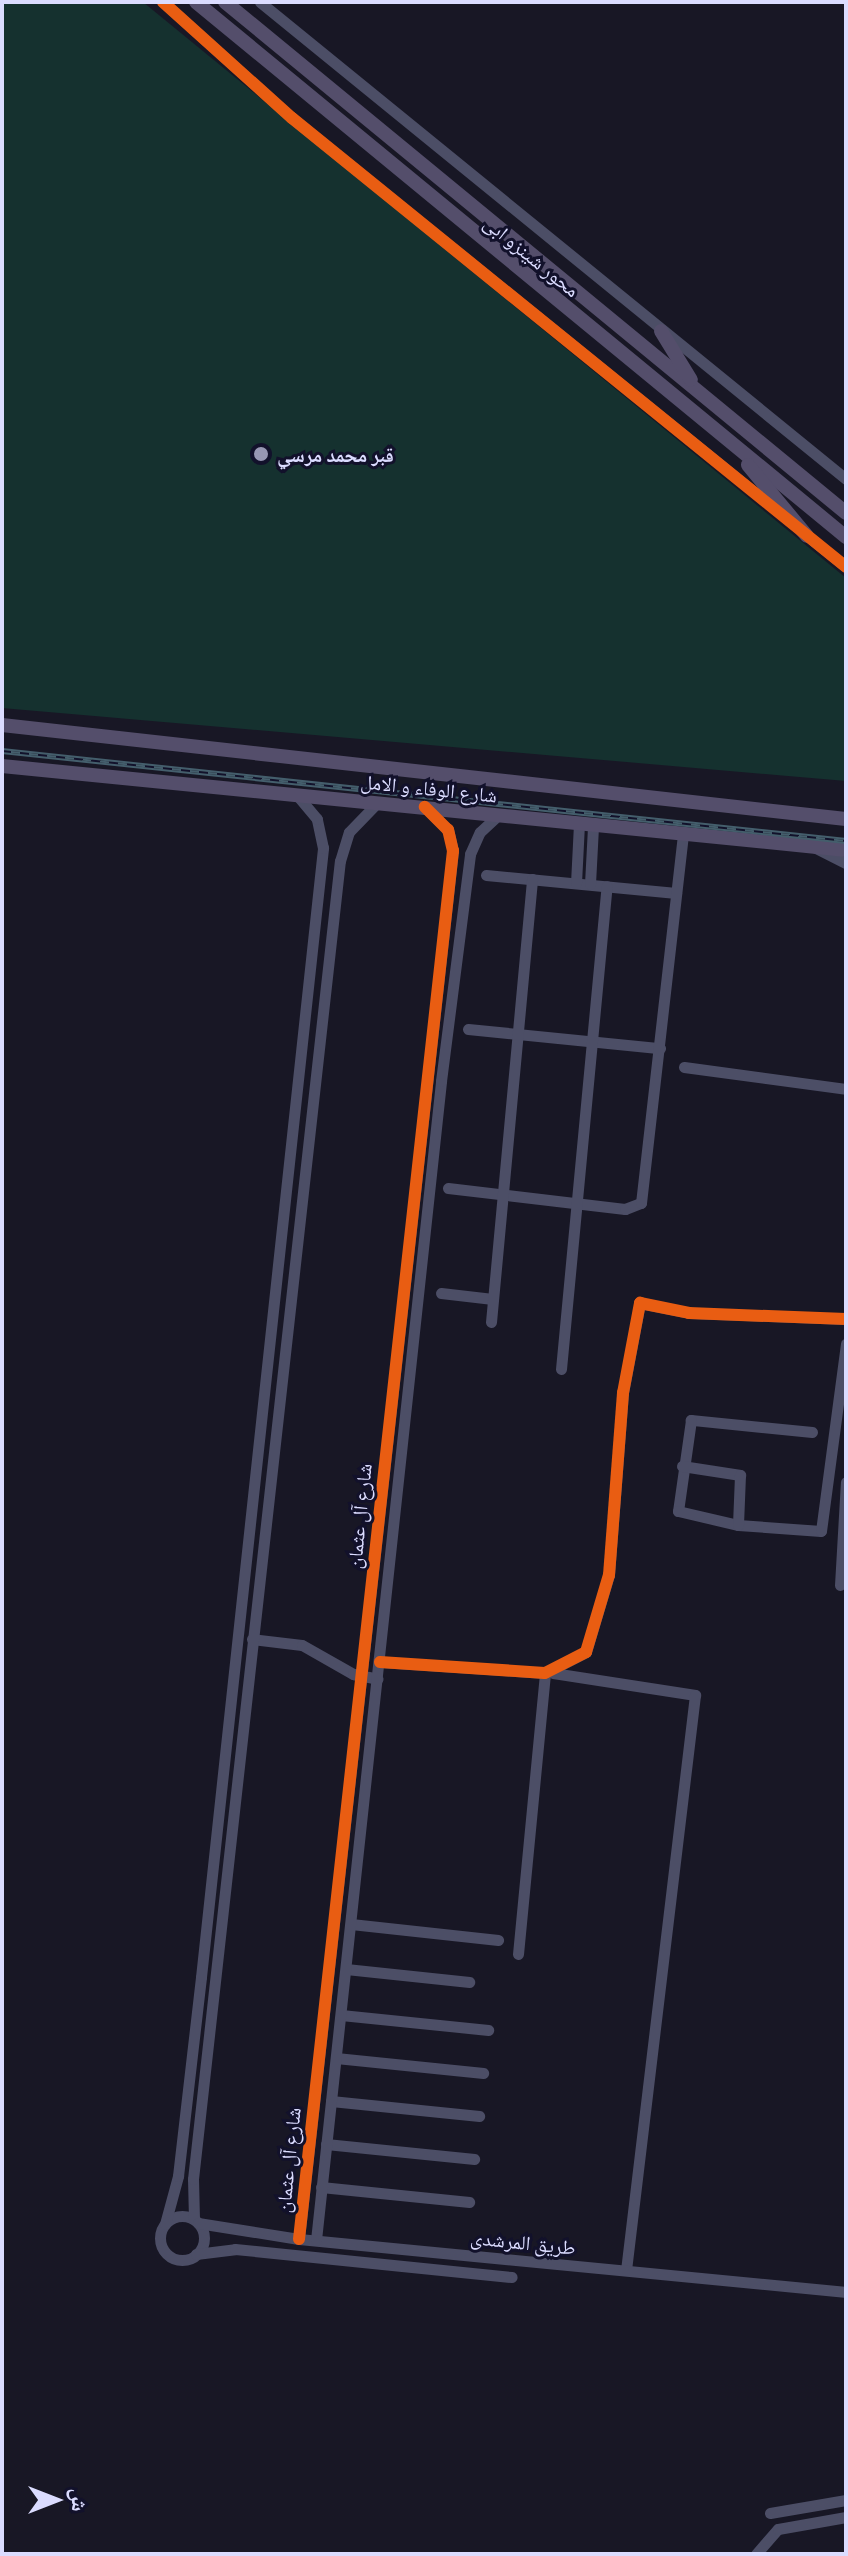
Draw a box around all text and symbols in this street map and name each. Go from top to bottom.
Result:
street label: محور شينزو ابى [479,210,585,302]
place label: قبر محمد مرسي [277,442,394,466]
marker: قبر محمد مرسي [252,445,270,463]
street label: شارع الوفاء و الامل [360,769,498,807]
street label: شارع آل عثمان [342,1462,376,1570]
street label: شارع آل عثمان [271,2106,305,2214]
street label: طريق المرشدى [469,2225,577,2259]
north arrow [16,2460,96,2540]
text: ش [63,2488,97,2512]

